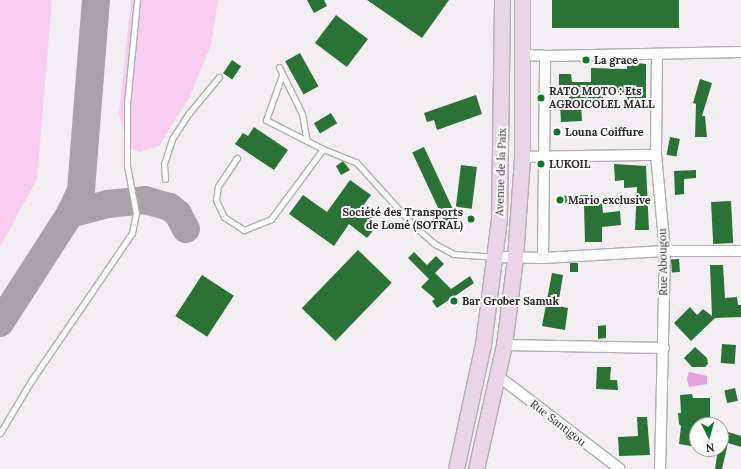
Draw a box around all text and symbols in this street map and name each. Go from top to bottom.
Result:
place label: La grace [594,53,638,67]
marker: La grace [581,55,591,65]
place label: RATO MOTO : Ets AGROICOLEL MALL [549,85,655,111]
marker: RATO MOTO : Ets AGROICOLEL MALL [536,93,546,103]
place label: Louna Coiffure [565,125,644,139]
marker: Louna Coiffure [552,127,562,137]
street label: Avenue de la Paix [493,128,509,216]
place label: LUKOIL [549,157,590,171]
marker: LUKOIL [536,159,546,169]
place label: Mario exclusive [568,193,651,207]
marker: Mario exclusive [555,195,565,205]
place label: Société des Transports de Lomé (SOTRAL) [342,206,463,232]
marker: Société des Transports de Lomé (SOTRAL) [466,214,476,224]
street label: Rue Abougou [656,228,670,296]
place label: Bar Grober Samuk [462,294,559,308]
marker: Bar Grober Samuk [449,296,459,306]
street label: Rue Santigou [527,397,589,449]
north arrow [689,417,729,457]
text: N [705,441,715,455]

